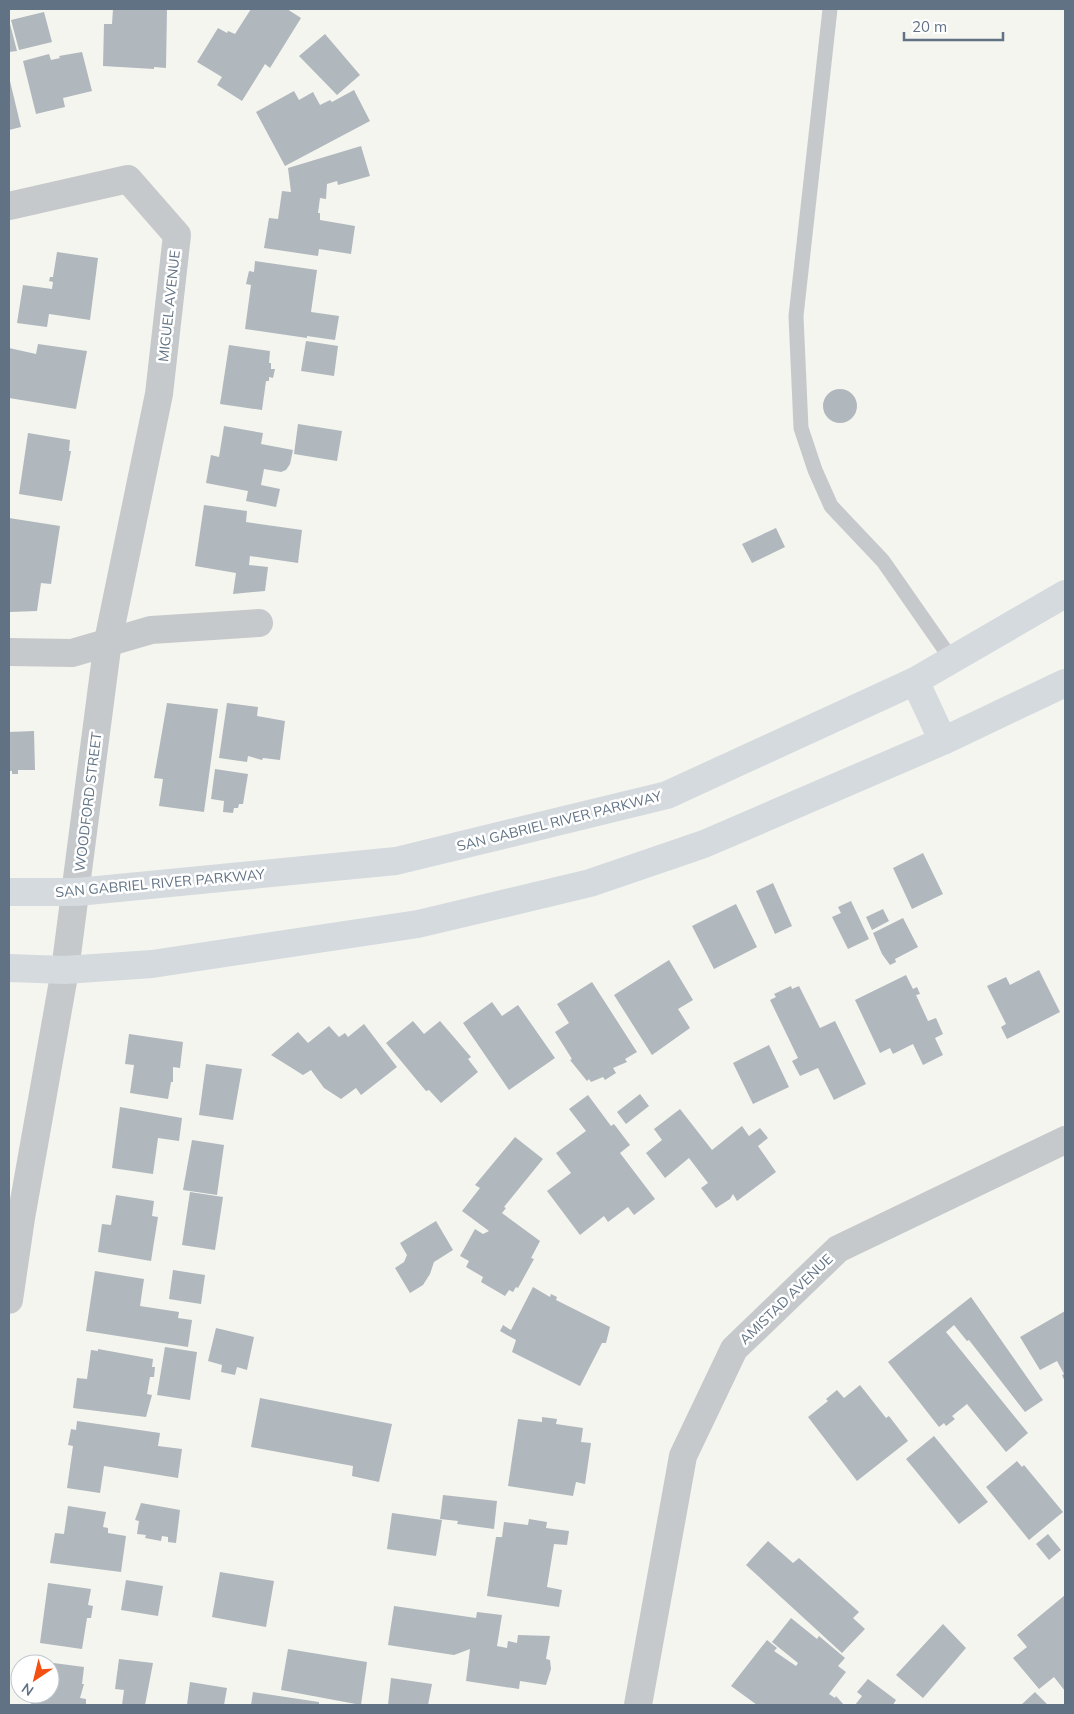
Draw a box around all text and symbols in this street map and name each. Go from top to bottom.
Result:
scale bar [904,10,1003,42]
text: 20 m [912,17,947,36]
street label: MIGUEL AVENUE [154,249,184,363]
street label: WOODFORD STREET [70,730,106,873]
street label: SAN GABRIEL RIVER PARKWAY [455,787,664,855]
street label: SAN GABRIEL RIVER PARKWAY [55,865,266,901]
street label: AMISTAD AVENUE [736,1250,836,1348]
north arrow [10,1654,60,1704]
text: N [18,1679,37,1700]

